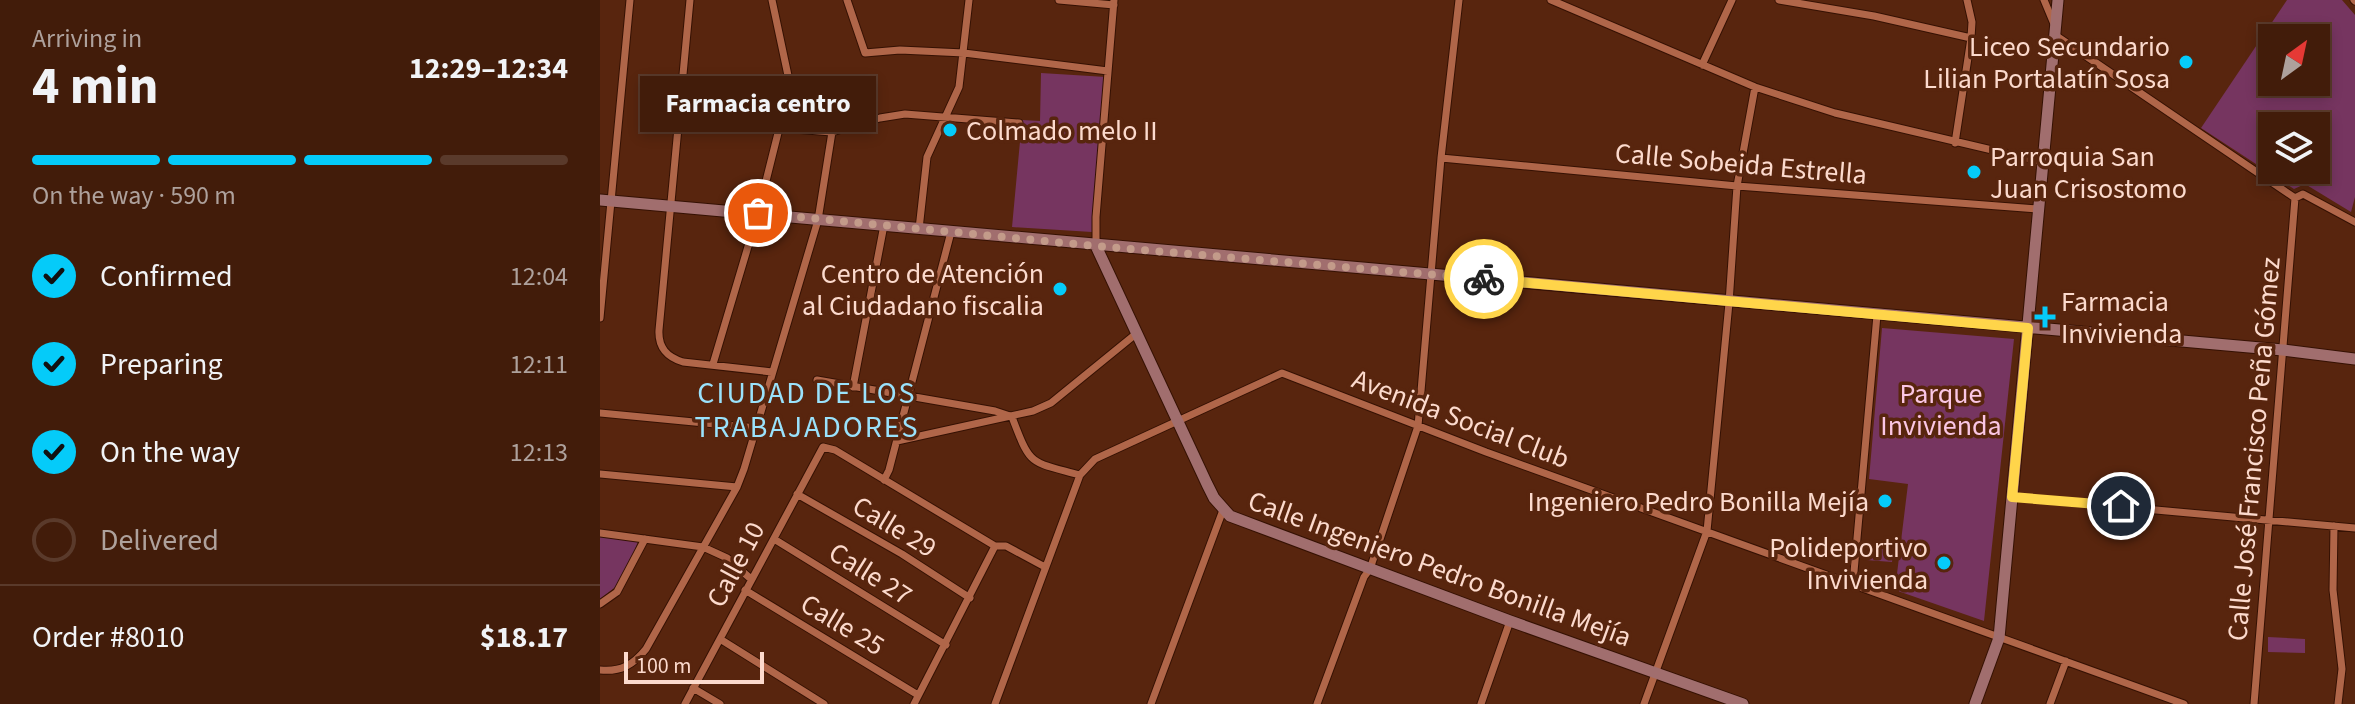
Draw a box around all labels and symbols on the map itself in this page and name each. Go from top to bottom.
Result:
north arrow [2258,24,2330,96]
place label: Liceo Secundario Lilian Portalatín Sosa [1923,27,2170,99]
marker: Liceo Secundario Lilian Portalatín Sosa [2177,53,2195,71]
callout: Farmacia centro [640,77,876,133]
place label: Colmado melo II [966,111,1158,151]
marker: Colmado melo II [941,121,959,139]
street label: Calle Sobeida Estrella [1613,133,1868,195]
place label: Parroquia San Juan Crisostomo [1990,137,2187,209]
marker: Parroquia San Juan Crisostomo [1965,163,1983,181]
pin [724,179,792,247]
courier [1444,239,1524,319]
place label: Centro de Atención al Ciudadano fiscalia [802,254,1044,326]
street label: Calle José Francisco Peña Gómez [2217,255,2291,643]
marker: Centro de Atención al Ciudadano fiscalia [1051,280,1069,298]
place label: Farmacia Invivienda [2061,282,2182,354]
marker: Farmacia Invivienda [2036,308,2054,326]
street label: Avenida Social Club [1346,359,1575,479]
district label: CIUDAD DE LOS TRABAJADORES [694,372,920,449]
park label: Parque Invivienda [1880,374,2002,446]
pin [2087,472,2155,540]
street label: Calle Ingeniero Pedro Bonilla Mejía [1242,481,1637,657]
place label: Ingeniero Pedro Bonilla Mejía [1528,482,1869,522]
street label: Calle 29 [845,486,944,568]
marker: Ingeniero Pedro Bonilla Mejía [1876,492,1894,510]
street label: Calle 10 [697,515,775,614]
place label: Polideportivo Invivienda [1769,528,1928,600]
street label: Calle 27 [821,533,920,615]
marker: Polideportivo Invivienda [1935,554,1953,572]
street label: Calle 25 [793,584,892,666]
scale bar [624,648,764,684]

